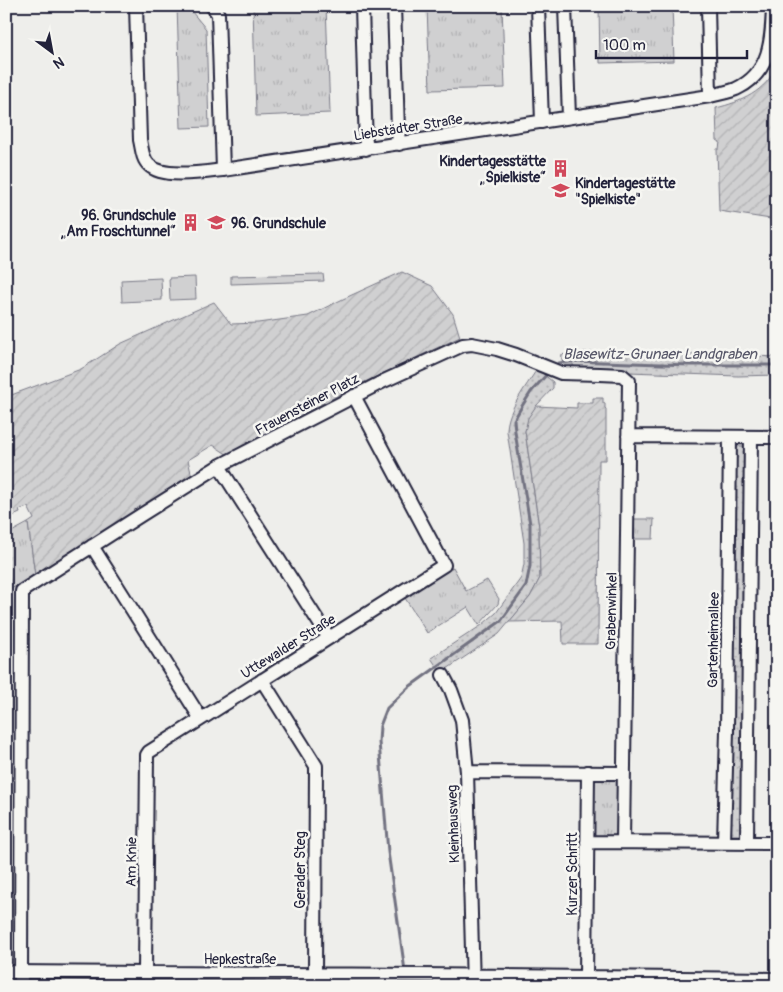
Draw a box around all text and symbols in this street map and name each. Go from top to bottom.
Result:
north arrow [28,28,78,78]
scale bar [596,28,747,60]
text: 100 m [603,36,646,55]
text: N [50,53,67,72]
street label: Liebstädter Straße [352,110,464,144]
place label: Kindertagesstätte „Spielkiste“ [439,153,547,186]
building icon: Kindertagesstätte „Spielkiste“ [550,159,570,179]
place label: Kindertagestätte "Spielkiste" [575,175,677,208]
school or university icon: Kindertagestätte "Spielkiste" [551,181,571,201]
place label: 96. Grundschule „Am Froschtunnel“ [61,207,177,240]
building icon: 96. Grundschule „Am Froschtunnel“ [180,213,200,233]
school or university icon: 96. Grundschule [207,213,227,233]
place label: 96. Grundschule [231,215,327,232]
water label: Blasewitz‐Grunaer Landgraben [563,345,759,364]
street label: Frauensteiner Platz [252,370,362,439]
street label: Grabenwinkel [602,572,621,650]
street label: Gartenheimallee [704,592,723,688]
street label: Uttewalder Straße [238,610,339,682]
street label: Kleinhausweg [444,784,463,863]
street label: Gerader Steg [292,831,309,909]
street label: Kurzer Schritt [564,832,581,916]
street label: Am Knie [123,837,140,887]
street label: Hepkestraße [204,951,276,968]

